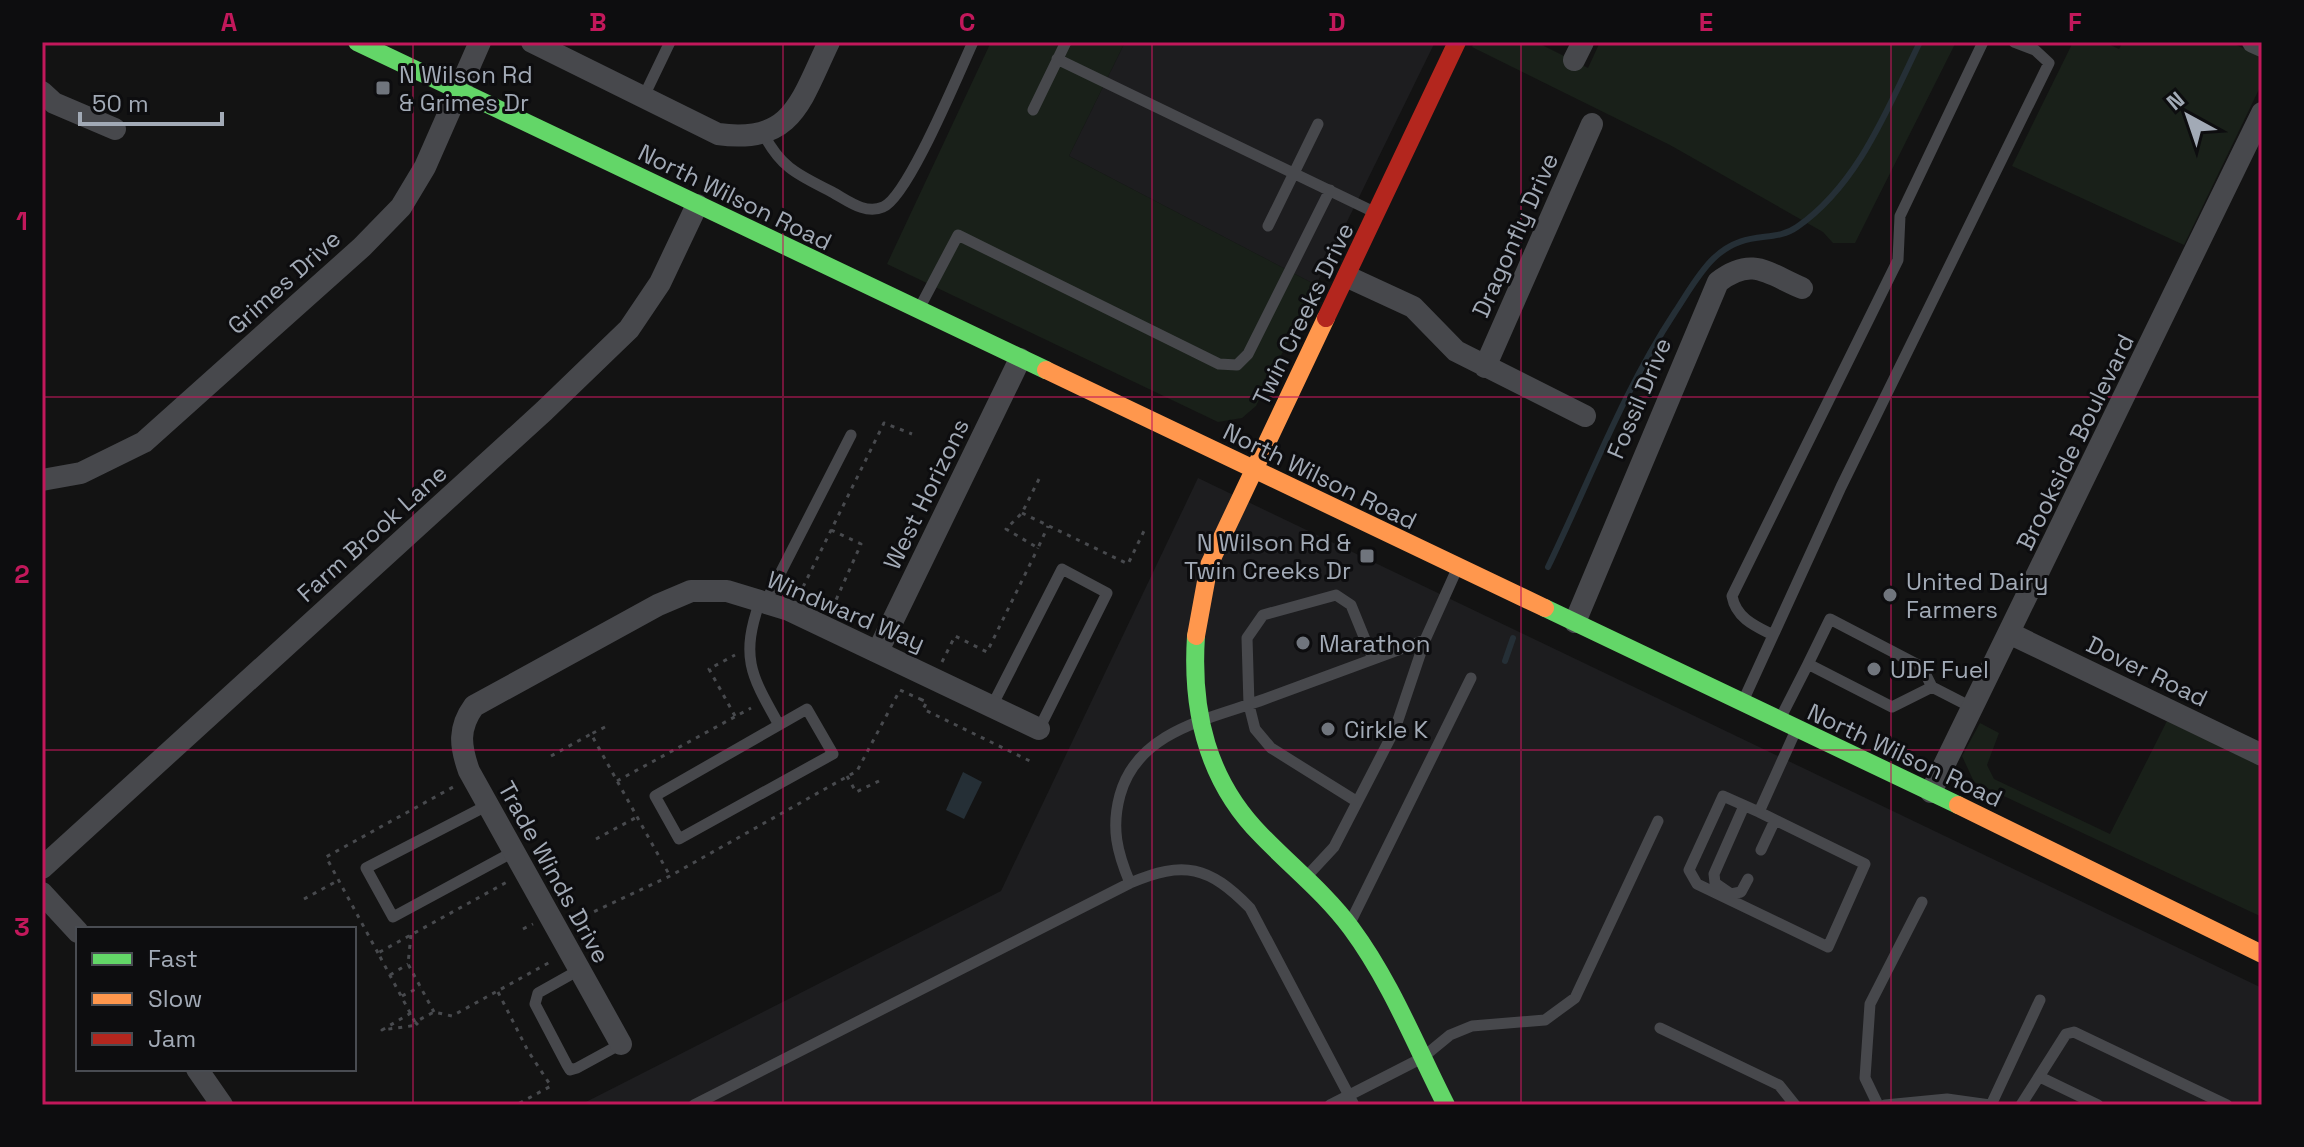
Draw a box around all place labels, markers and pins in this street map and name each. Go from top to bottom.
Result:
place label: N Wilson Rd & Grimes Dr [399,59,533,118]
marker: N Wilson Rd & Grimes Dr [374,79,392,97]
place label: N Wilson Rd & Twin Creeks Dr [1184,527,1351,586]
marker: N Wilson Rd & Twin Creeks Dr [1358,547,1376,565]
place label: United Dairy Farmers [1906,566,2048,625]
marker: United Dairy Farmers [1881,586,1899,604]
place label: Marathon [1319,628,1431,659]
marker: Marathon [1294,634,1312,652]
place label: UDF Fuel [1890,654,1989,685]
marker: UDF Fuel [1865,660,1883,678]
place label: Cirkle K [1344,714,1429,745]
marker: Cirkle K [1319,720,1337,738]

